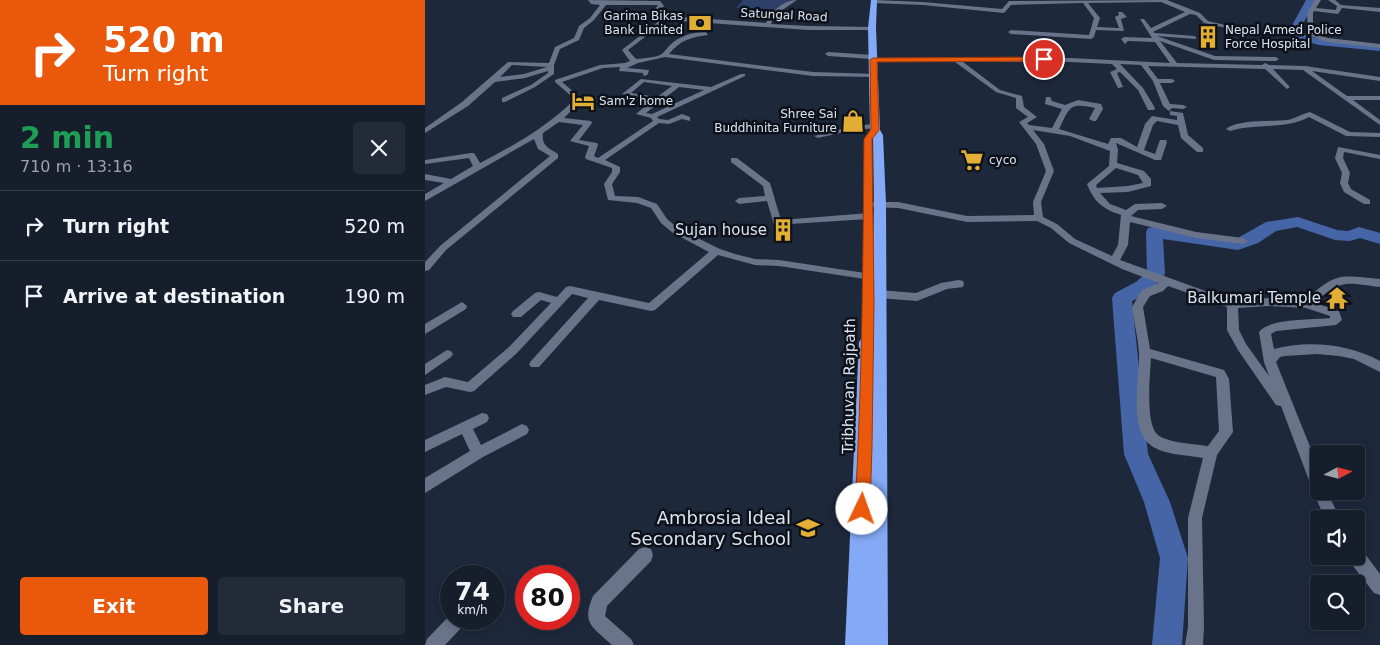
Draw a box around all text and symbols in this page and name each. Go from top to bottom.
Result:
street label: Satungal Road [740,6,828,24]
place label: Garima Bikas Bank Limited [603,9,683,37]
bank icon: Garima Bikas Bank Limited [687,10,713,36]
icon: right [20,20,85,85]
text: 520 m [103,20,225,60]
place label: Nepal Armed Police Force Hospital [1225,23,1342,51]
building icon: Nepal Armed Police Force Hospital [1195,24,1221,50]
pin [1023,38,1065,80]
icon: arrive [1030,45,1058,73]
text: Turn right [103,61,208,86]
hotel icon: Sam'z home [570,88,596,114]
place label: Sam'z home [599,94,673,108]
place label: Shree Sai Buddhinita Furniture [714,107,837,135]
shop icon: Shree Sai Buddhinita Furniture [840,108,866,134]
text: 2 min [20,120,114,155]
button: close [353,122,405,174]
supermarket icon: cyco [959,147,985,173]
place label: cyco [989,153,1017,167]
text: 710 m · 13:16 [20,157,133,176]
icon: right [20,212,48,240]
text: Turn right [63,215,169,237]
text: 520 m [344,215,405,237]
building icon: Sujan house [770,217,796,243]
place label: Sujan house [675,221,767,239]
icon: arrive [20,282,48,310]
text: Arrive at destination [63,285,285,307]
text: 190 m [344,285,405,307]
temple icon: Balkumari Temple [1324,285,1350,311]
place label: Balkumari Temple [1187,289,1321,307]
street label: Tribhuvan Rajpath [839,318,859,455]
north arrow [1310,445,1365,500]
map controls [1310,445,1365,630]
position arrow [835,482,887,534]
place label: Ambrosia Ideal Secondary School [630,507,791,549]
button: sound [1310,510,1365,565]
school or university icon: Ambrosia Ideal Secondary School [795,515,821,541]
speed limit sign: 80 [515,565,580,630]
button: search [1310,575,1365,630]
button: Exit [20,577,208,635]
button: Share [218,577,405,635]
text: 74 [455,577,490,606]
text: km/h [457,603,488,617]

